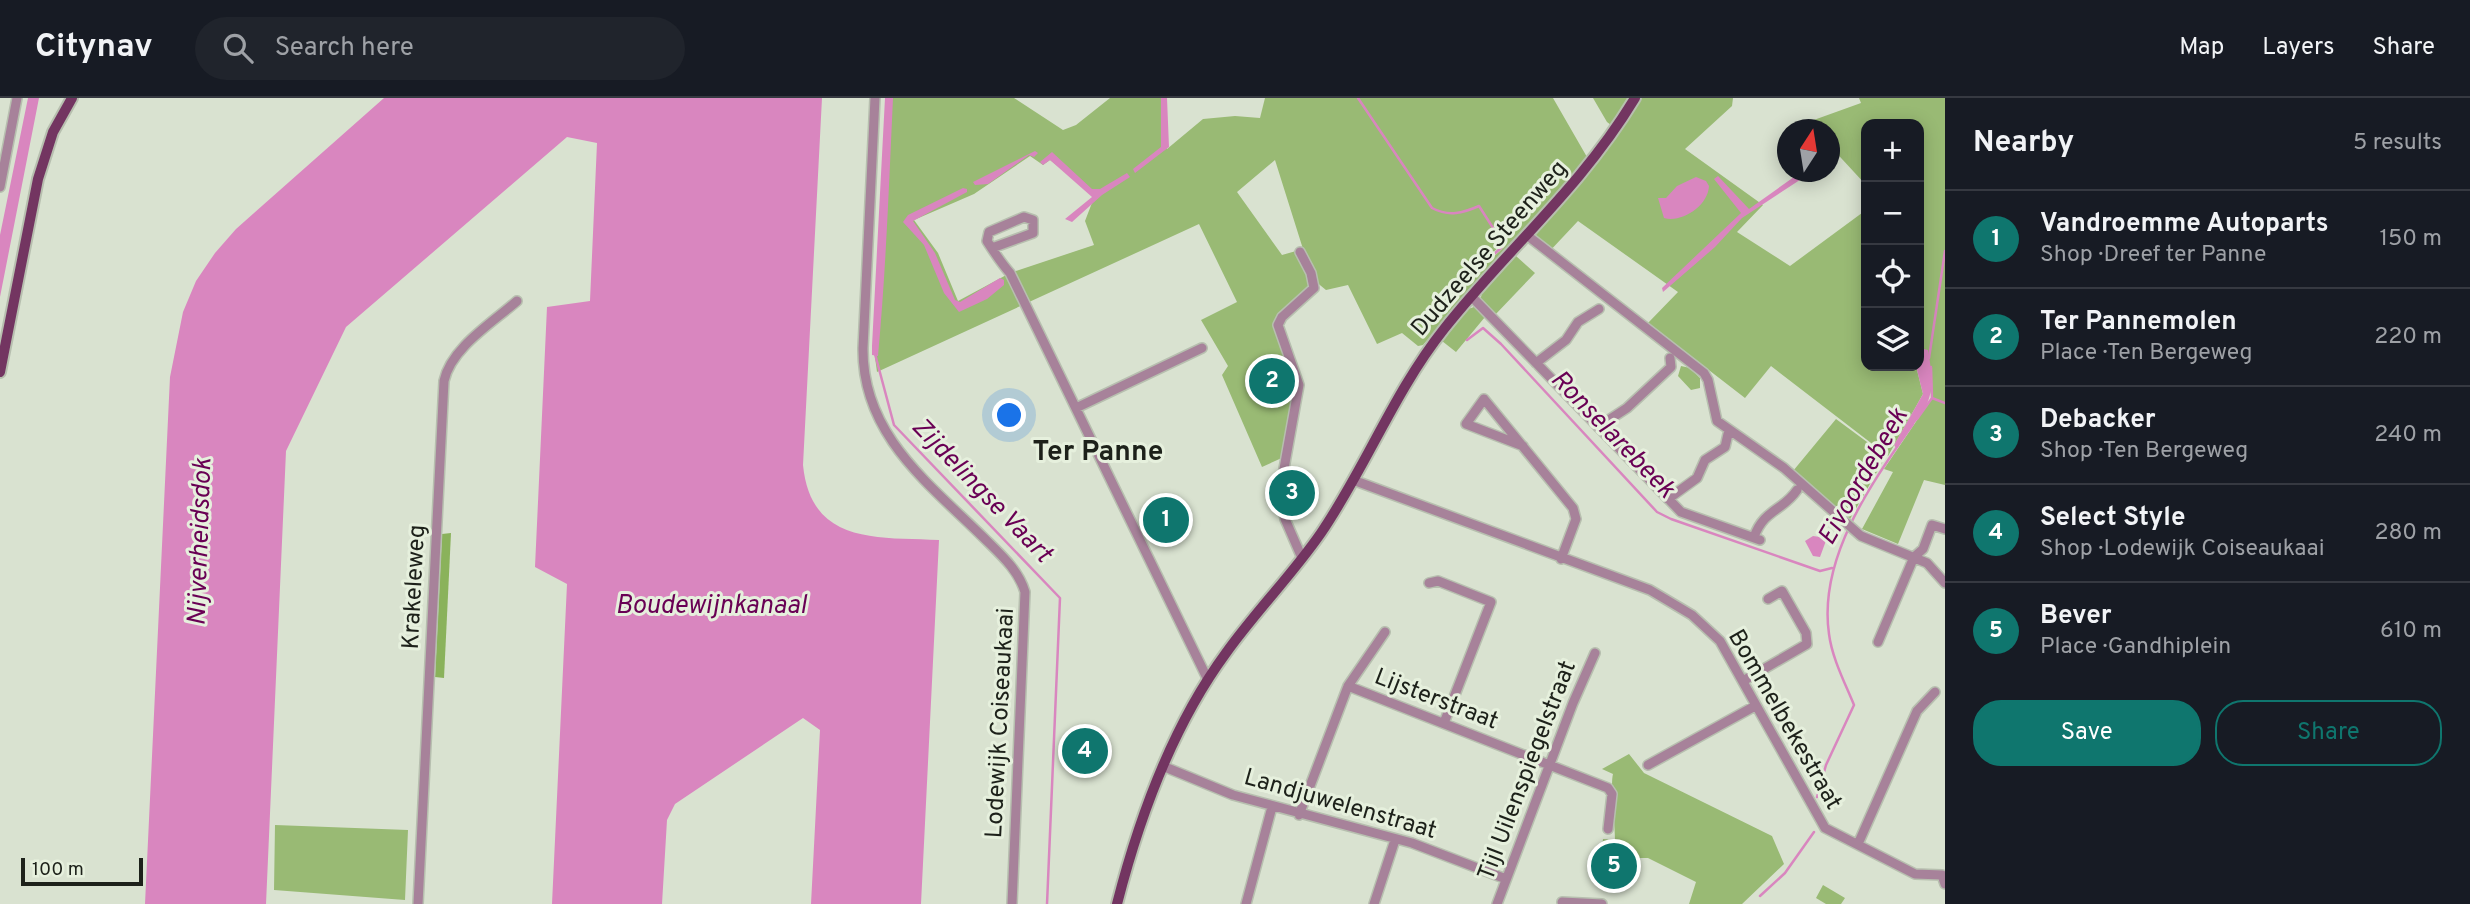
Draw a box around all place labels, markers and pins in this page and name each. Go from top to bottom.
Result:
pin: 2 [1249,355,1295,407]
pin: 3 [1269,467,1315,519]
pin: 1 [1143,494,1189,546]
pin: 4 [1062,725,1108,777]
pin: 5 [1591,840,1637,892]

